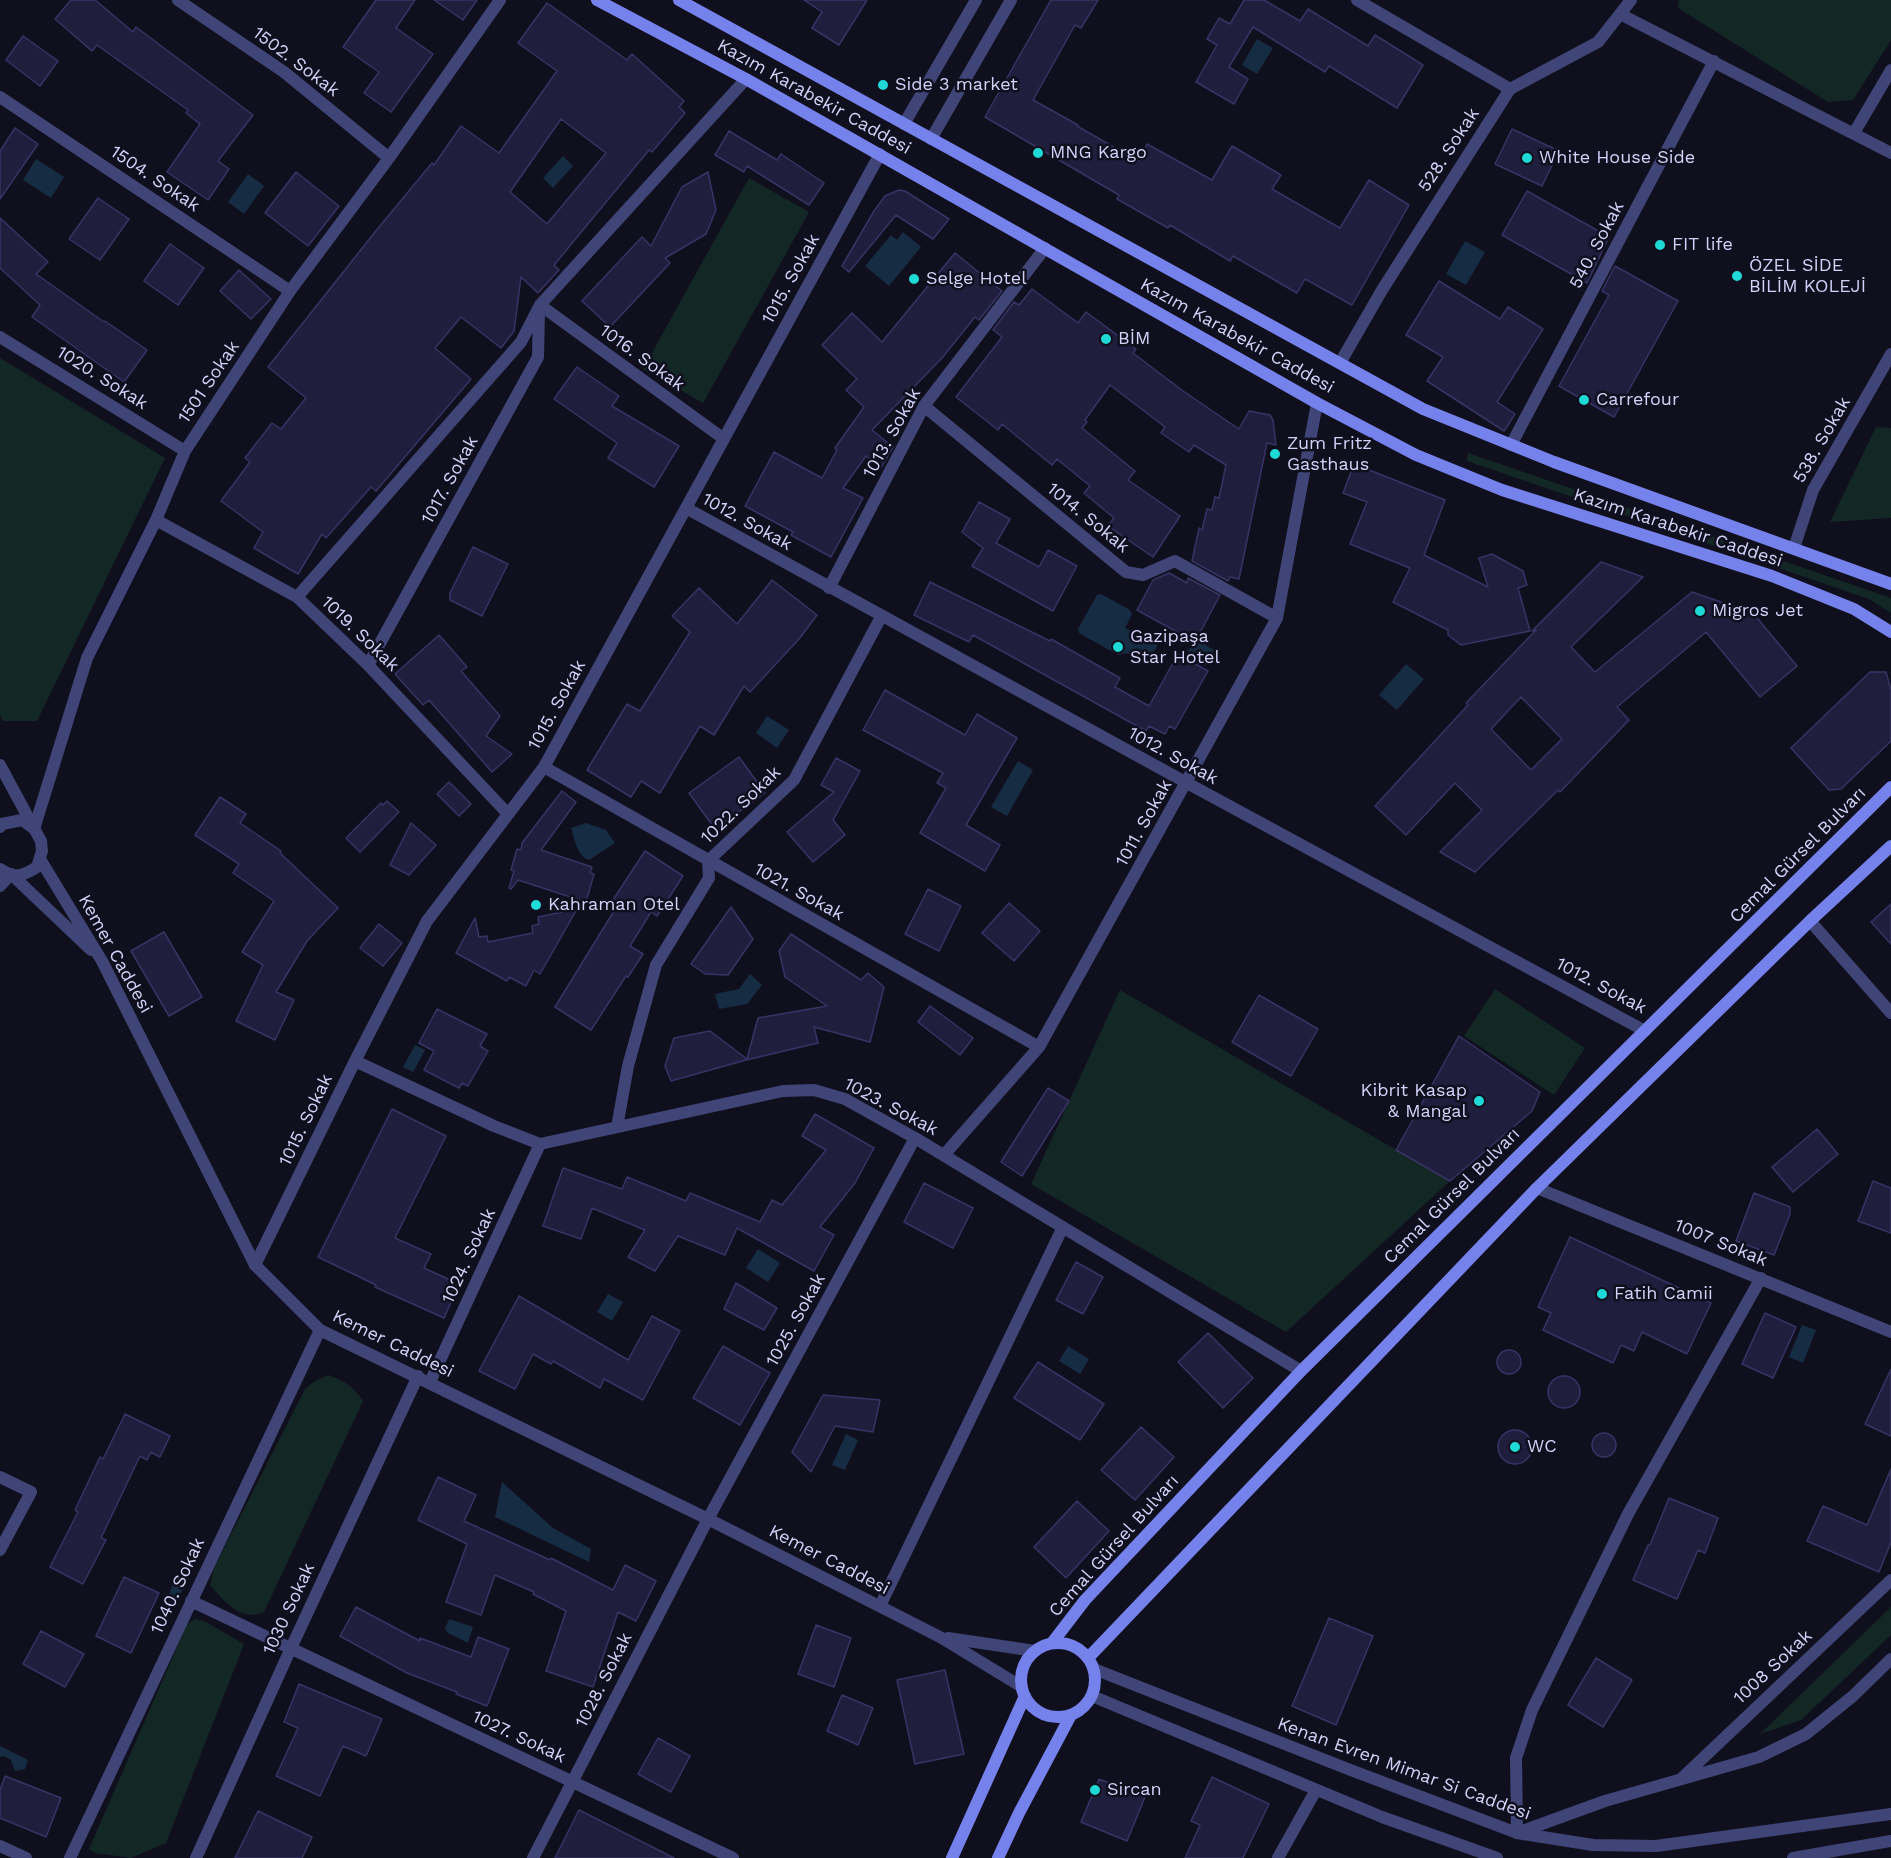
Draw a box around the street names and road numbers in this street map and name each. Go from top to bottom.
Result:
street label: 1502. Sokak [248,22,344,102]
street label: Kazım Karabekir Caddesi [713,35,915,159]
street label: 528. Sokak [1414,104,1484,196]
street label: 1504. Sokak [106,141,204,217]
street label: 540. Sokak [1565,198,1629,292]
street label: 1015. Sokak [757,230,825,328]
street label: Kazım Karabekir Caddesi [1136,274,1338,398]
street label: 1016. Sokak [595,320,689,396]
street label: 1501 Sokak [174,337,244,427]
street label: 1020. Sokak [53,342,151,414]
street label: 1013. Sokak [858,384,926,482]
street label: 538. Sokak [1789,393,1855,487]
street label: 1017. Sokak [417,432,483,528]
street label: 1014. Sokak [1042,478,1134,558]
street label: Kazım Karabekir Caddesi [1571,484,1785,572]
street label: 1012. Sokak [698,488,796,556]
street label: 1019. Sokak [317,592,403,676]
street label: 1015. Sokak [523,656,591,754]
street label: 1012. Sokak [1124,722,1222,790]
street label: 1022. Sokak [696,761,786,849]
street label: 1011. Sokak [1111,776,1177,870]
street label: Cemal Gürsel Bulvarı [1725,782,1871,928]
street label: 1021. Sokak [750,858,848,926]
street label: Kemer Caddesi [74,891,156,1017]
street label: 1012. Sokak [1552,953,1650,1019]
street label: 1015. Sokak [275,1071,337,1169]
street label: 1023. Sokak [841,1073,941,1141]
street label: Cemal Gürsel Bulvarı [1379,1123,1525,1269]
street label: 1024. Sokak [438,1205,500,1307]
street label: 1007 Sokak [1672,1215,1770,1271]
street label: 1025. Sokak [762,1270,830,1370]
street label: Kemer Caddesi [329,1305,457,1383]
street label: Cemal Gürsel Bulvarı [1044,1470,1184,1622]
street label: Kemer Caddesi [765,1520,893,1600]
street label: 1040. Sokak [146,1534,210,1638]
street label: 1030 Sokak [258,1560,320,1658]
street label: 1008 Sokak [1729,1625,1817,1709]
street label: 1028. Sokak [571,1629,637,1731]
street label: 1027. Sokak [469,1706,569,1768]
street label: Kenan Evren Mimar Si Caddesi [1274,1713,1534,1825]

